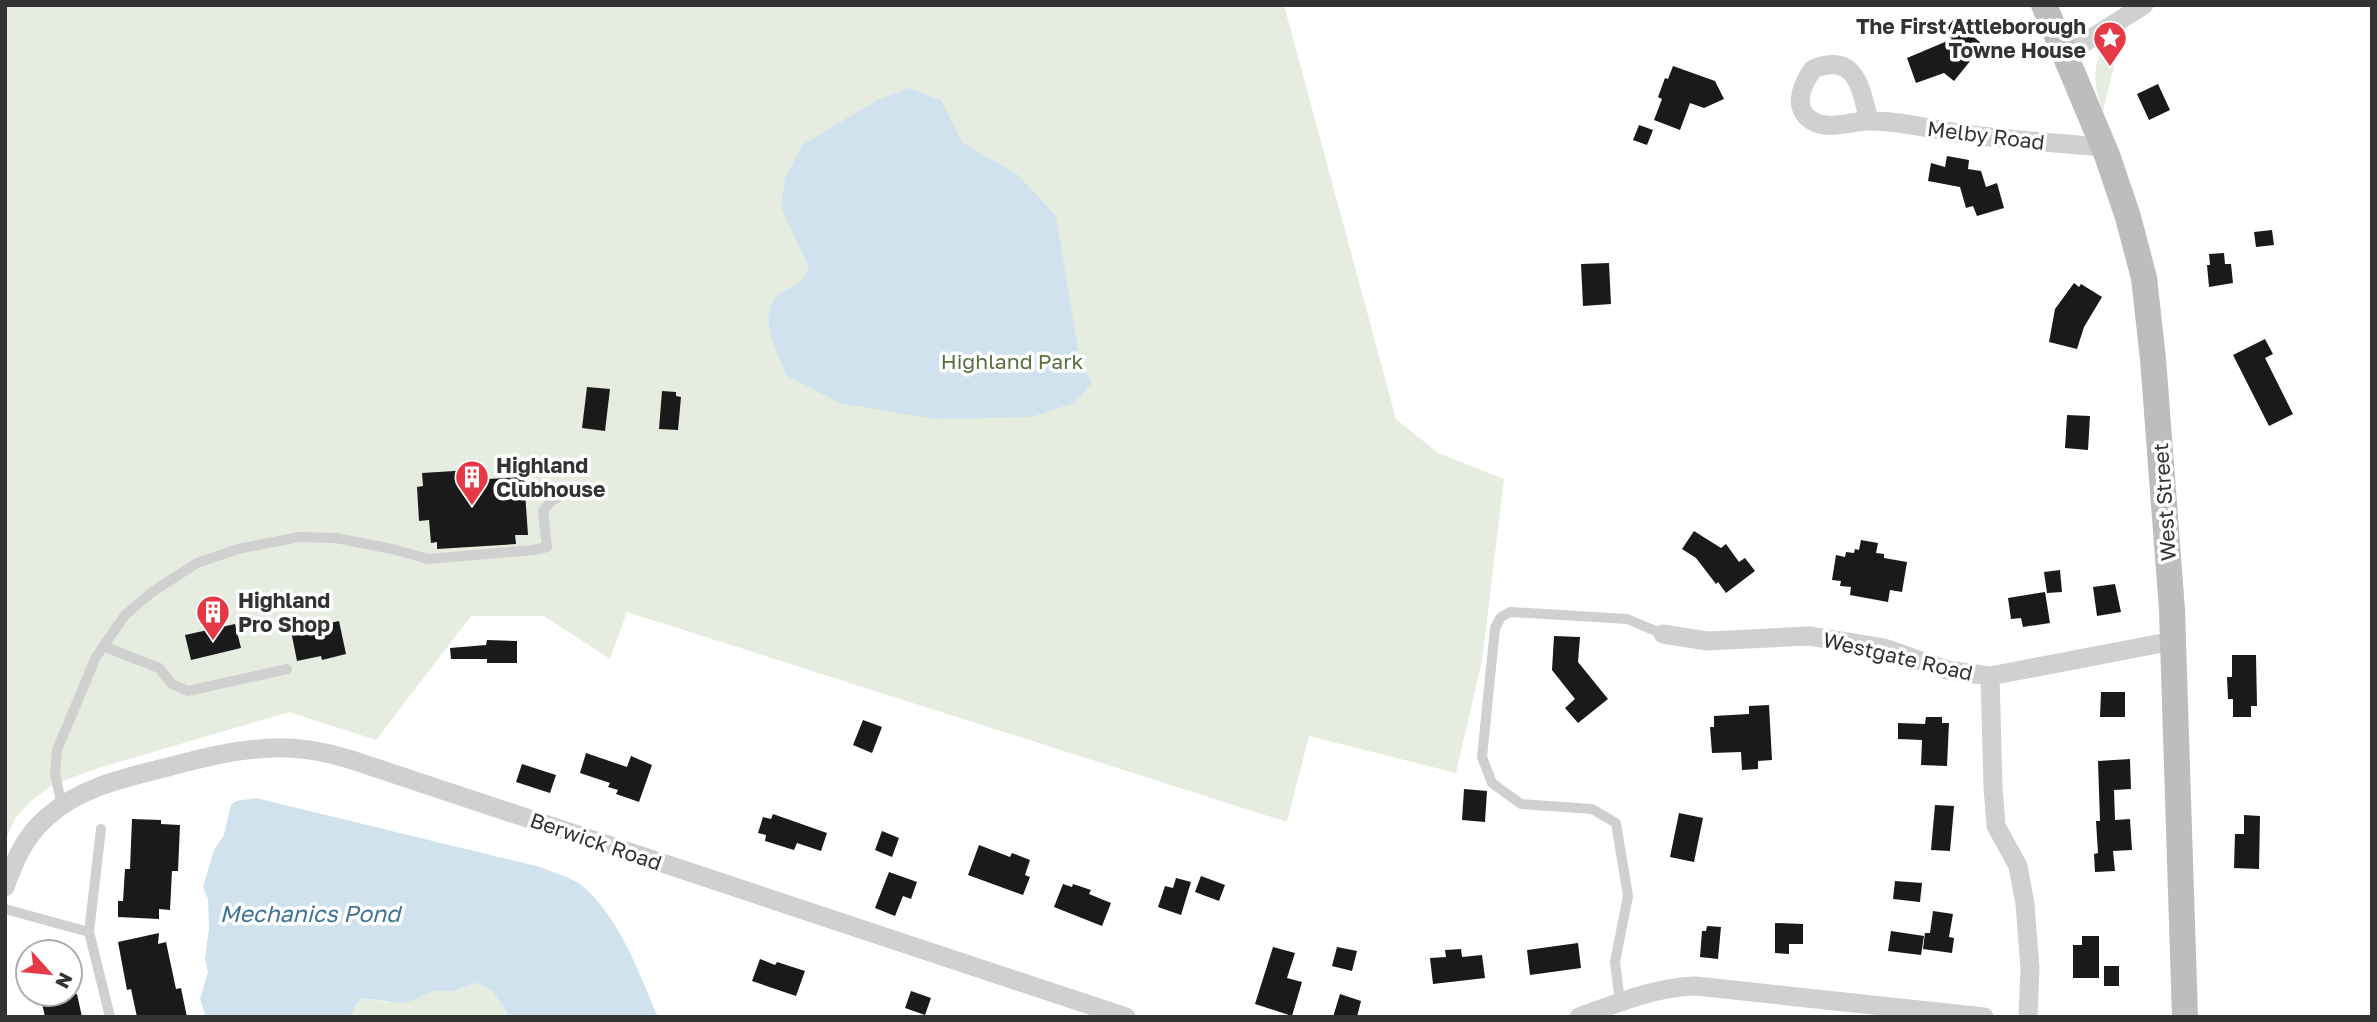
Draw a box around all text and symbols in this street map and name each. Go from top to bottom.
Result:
place label: The First Attleborough Towne House [1856,13,2086,63]
place icon: The First Attleborough Towne House [2091,19,2129,68]
street label: Melby Road [1926,115,2046,155]
park label: Highland Park [941,348,1083,374]
street label: West Street [2147,442,2181,562]
place label: Highland Clubhouse [496,452,605,502]
building icon: Highland Clubhouse [453,458,491,507]
place label: Highland Pro Shop [238,587,330,637]
building icon: Highland Pro Shop [194,593,232,642]
street label: Westgate Road [1821,626,1975,686]
street label: Berwick Road [527,806,665,876]
water label: Mechanics Pond [220,899,403,927]
north arrow [14,938,84,1008]
text: N [51,969,78,993]

